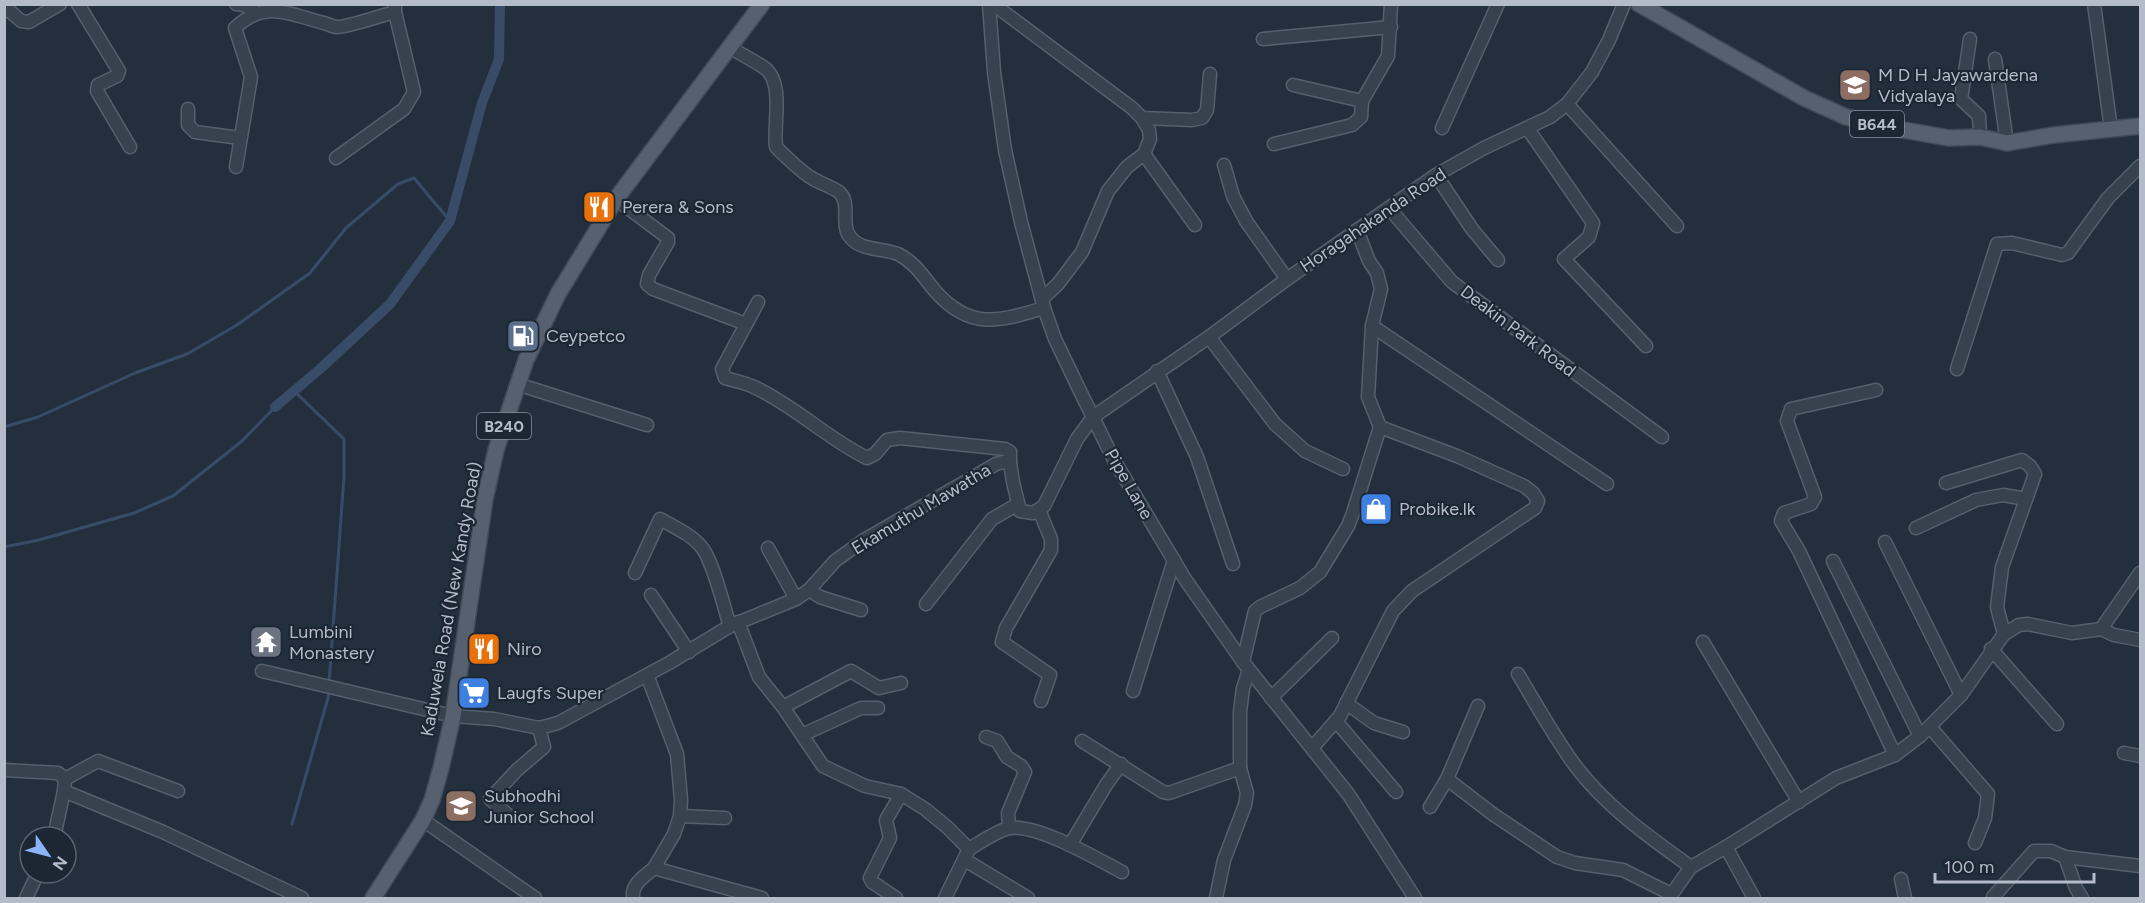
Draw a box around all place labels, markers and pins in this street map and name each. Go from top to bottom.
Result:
place label: M D H Jayawardena Vidyalaya [1878,64,2038,107]
school or university icon: M D H Jayawardena Vidyalaya [1837,67,1873,103]
restaurant icon: Perera & Sons [581,189,617,225]
place label: Perera & Sons [622,196,734,218]
fuel station icon: Ceypetco [505,318,541,354]
place label: Ceypetco [546,325,625,347]
shop icon: Probike.lk [1358,491,1394,527]
place label: Probike.lk [1399,498,1476,520]
place label: Lumbini Monastery [289,621,375,664]
temple icon: Lumbini Monastery [248,624,284,660]
restaurant icon: Niro [466,631,502,667]
place label: Niro [507,638,542,660]
supermarket icon: Laugfs Super [456,675,492,711]
place label: Laugfs Super [497,682,603,704]
place label: Subhodhi Junior School [484,785,594,828]
school or university icon: Subhodhi Junior School [443,788,479,824]

